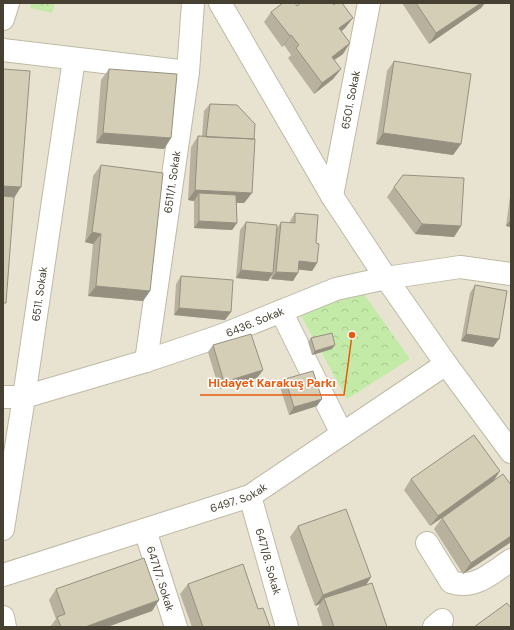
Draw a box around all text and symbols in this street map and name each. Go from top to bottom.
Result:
street label: 6501. Sokak [338,69,363,130]
street label: 6511/1. Sokak [161,149,184,214]
street label: 6511. Sokak [28,265,50,322]
street label: 6436. Sokak [224,304,287,340]
callout: Hidayet Karakuş Parkı [200,371,344,395]
text: Hidayet Karakuş Parkı [208,375,336,391]
street label: 6497. Sokak [208,479,270,515]
street label: 6471/8. Sokak [252,526,285,597]
street label: 6471/7. Sokak [144,544,178,613]

